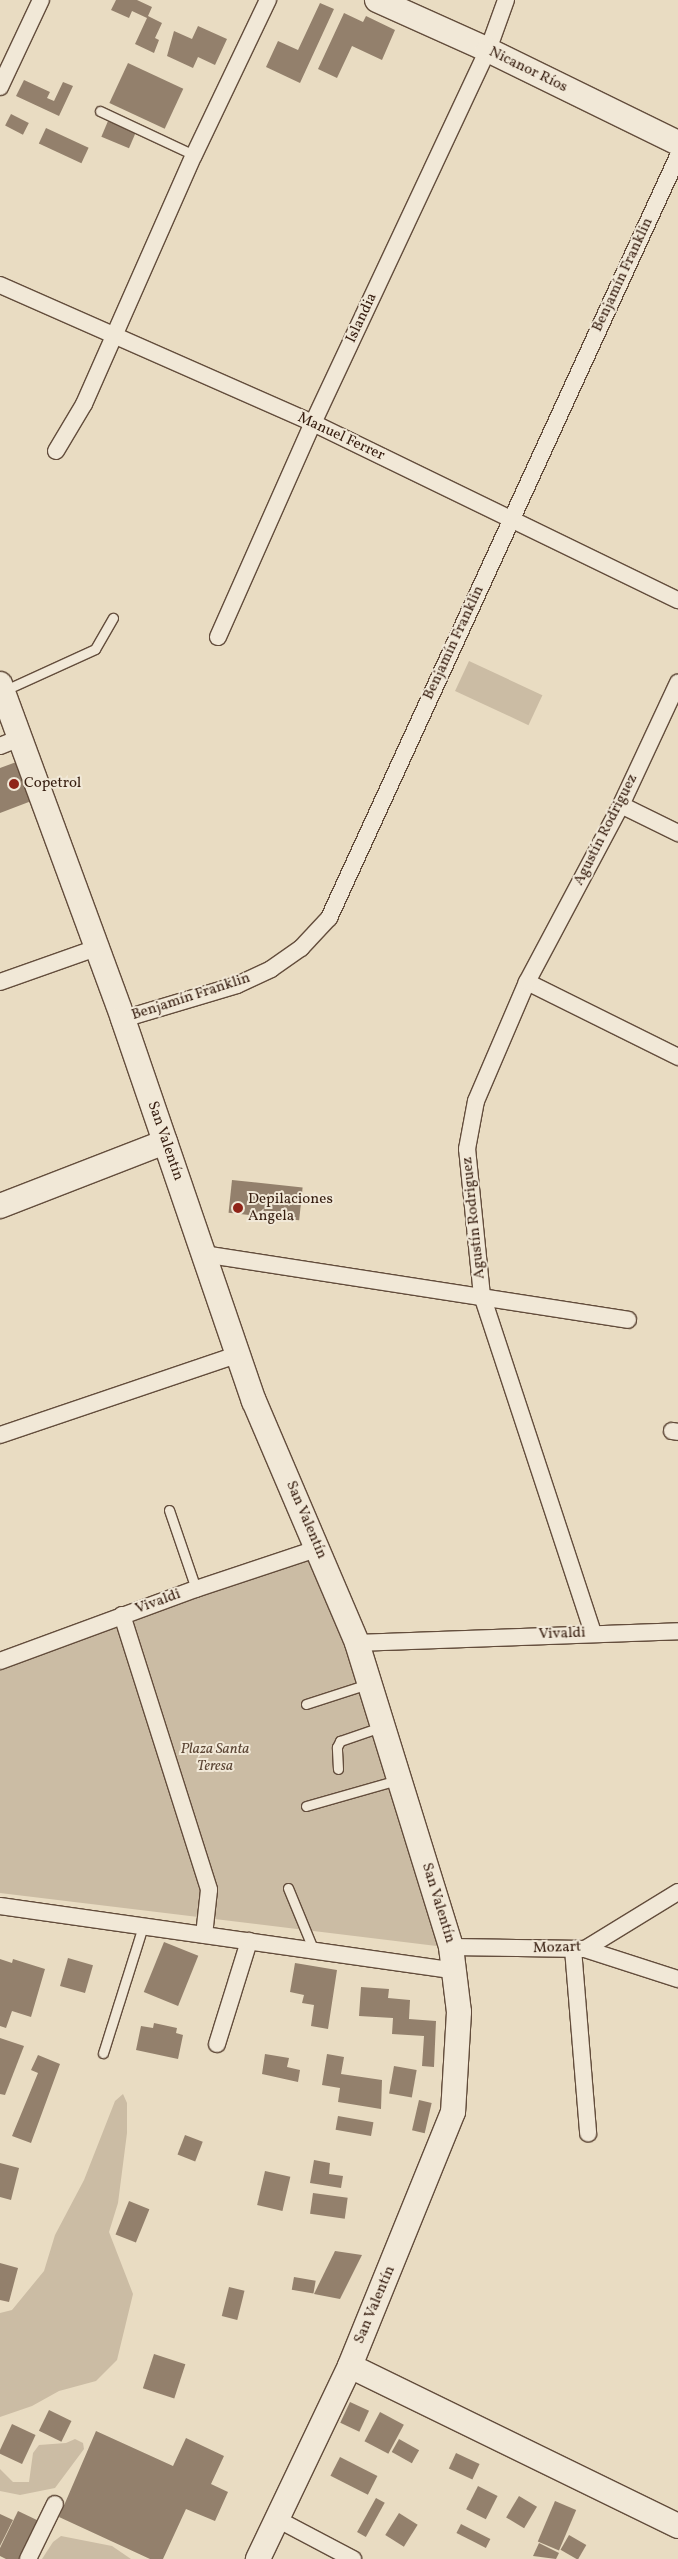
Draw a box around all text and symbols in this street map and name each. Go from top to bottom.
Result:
street label: Nicanor Ríos [486,43,570,97]
street label: Benjamín Franklin [589,215,657,335]
street label: Islandia [343,290,381,346]
street label: Manuel Ferrer [295,409,387,465]
street label: Benjamín Franklin [420,583,488,703]
street label: Agustín Rodriguez [570,771,642,889]
place label: Copetrol [24,775,81,793]
marker: Copetrol [8,778,20,790]
street label: Benjamín Franklin [129,969,253,1025]
street label: San Valentín [143,1099,187,1183]
street label: Agustín Rodriguez [459,1156,489,1280]
place label: Depilaciones Angela [248,1190,333,1225]
marker: Depilaciones Angela [232,1202,244,1214]
street label: San Valentín [281,1478,331,1562]
street label: Vivaldi [133,1586,183,1618]
street label: Vivaldi [538,1624,586,1644]
park label: Plaza Santa Teresa [181,1740,249,1775]
street label: San Valentín [417,1860,459,1946]
street label: Mozart [533,1938,581,1958]
street label: San Valentín [350,2263,400,2347]

